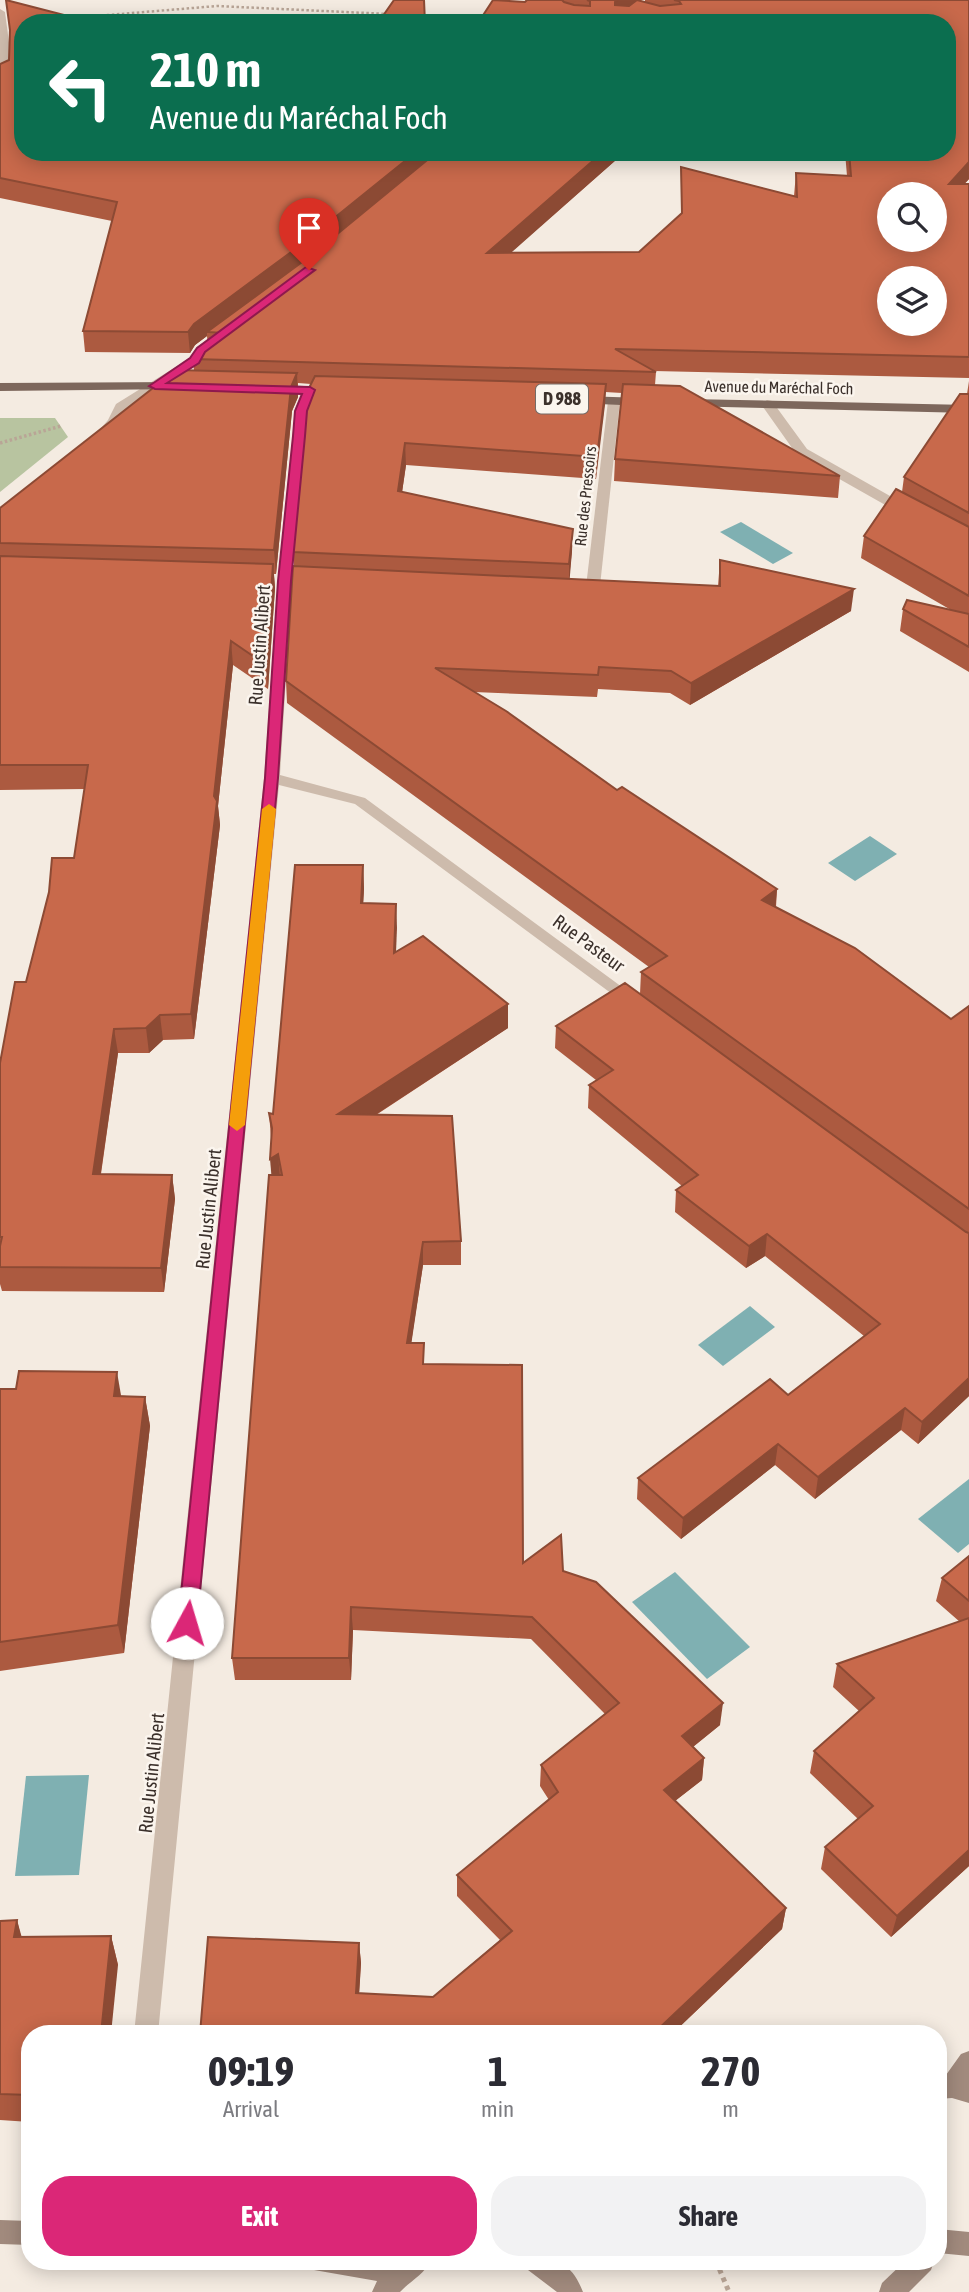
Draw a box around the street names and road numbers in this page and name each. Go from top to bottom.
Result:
street label: Avenue du Maréchal Foch [704,377,854,397]
road number: D 988 [536,384,588,414]
street label: Rue des Pressoirs [571,445,599,547]
street label: Rue Justin Alibert [244,584,274,706]
street label: Rue Pasteur [549,910,629,977]
street label: Rue Justin Alibert [191,1148,225,1270]
street label: Rue Justin Alibert [134,1712,168,1834]

